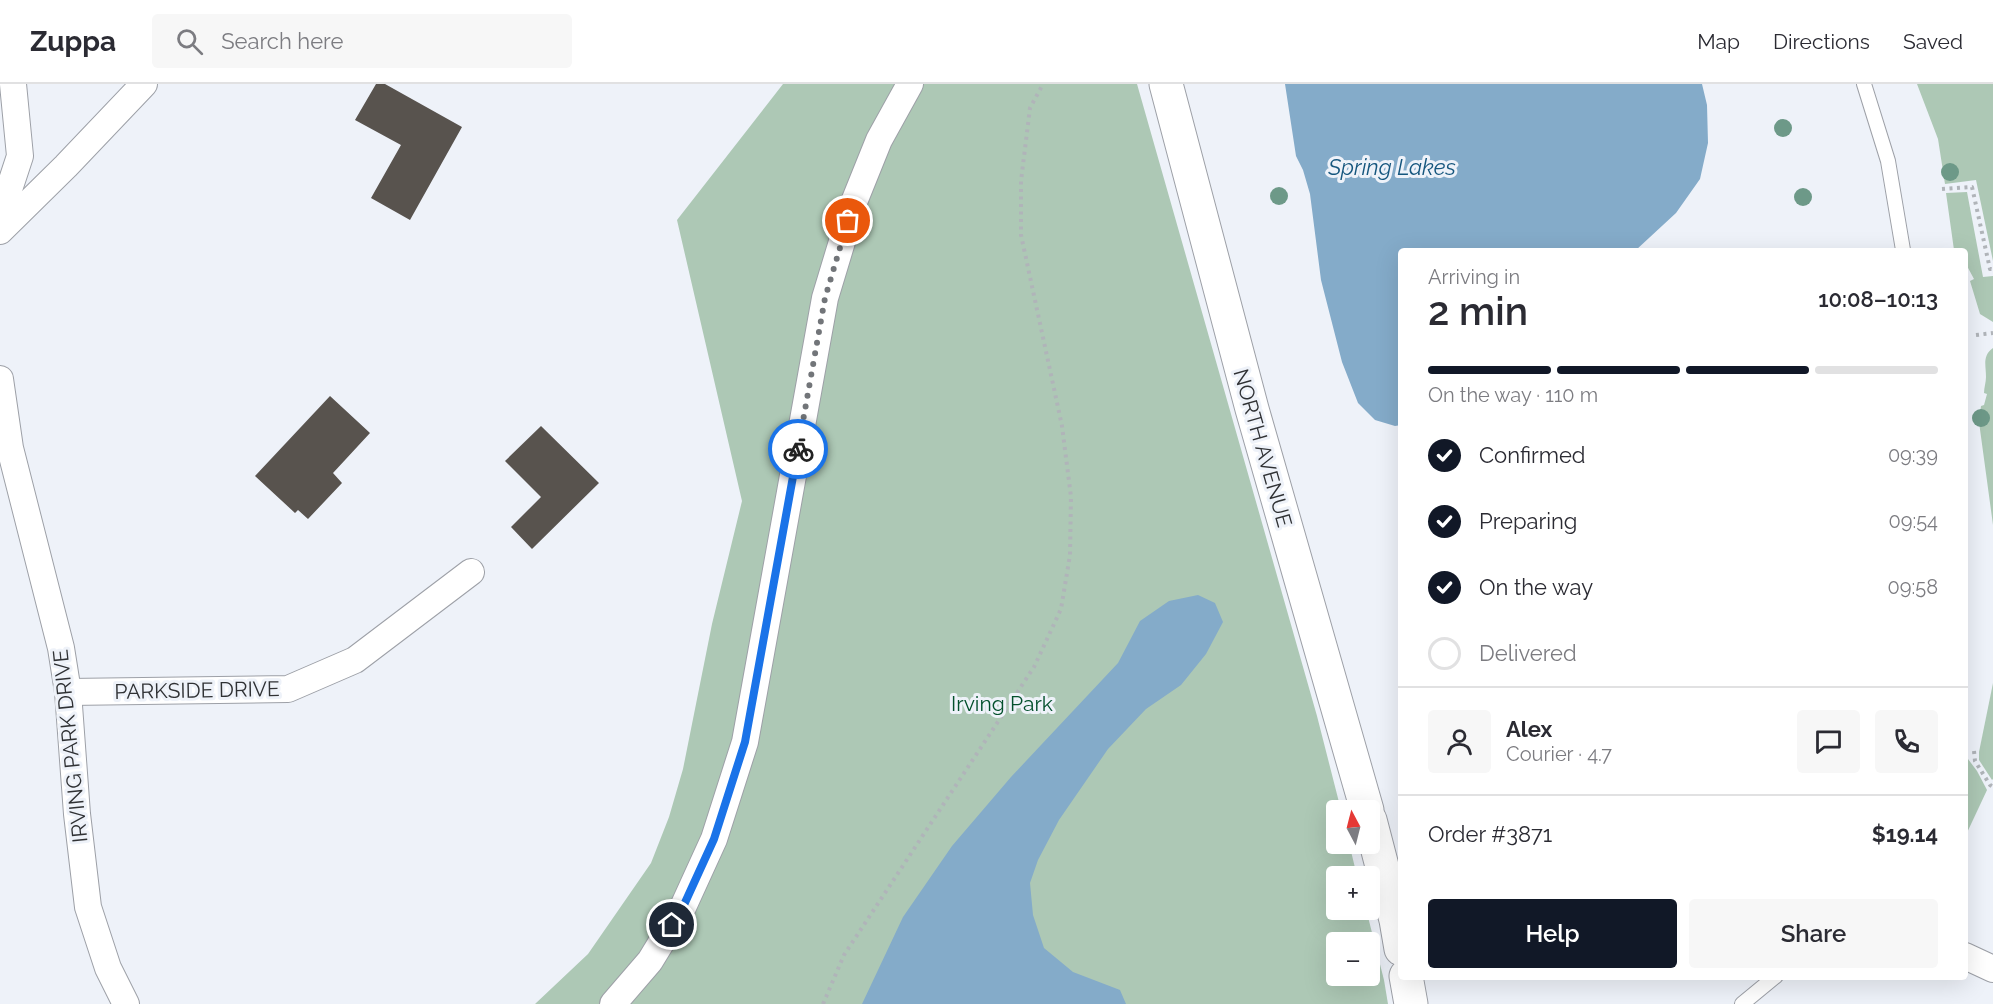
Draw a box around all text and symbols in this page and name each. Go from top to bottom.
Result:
search box [152,14,572,68]
text: Zuppa [30,25,116,58]
icon: search [173,25,206,58]
text: Search here [221,28,343,54]
text: Map [1697,29,1740,54]
text: Directions [1773,29,1870,54]
text: Saved [1903,29,1963,54]
water label: Spring Lakes [1327,154,1456,180]
pin [822,195,873,246]
icon: bag [831,204,864,237]
text: Arriving in [1428,265,1520,289]
text: 10:08–10:13 [1818,286,1938,312]
text: 2 min [1428,288,1528,334]
street label: NORTH AVENUE [1228,366,1298,530]
text: On the way · 110 m [1428,383,1598,407]
courier [768,419,828,479]
icon: bike [782,433,815,466]
icon: check [1428,439,1461,472]
text: Confirmed [1479,442,1586,468]
text: 09:39 [1888,443,1938,467]
icon: check [1428,505,1461,538]
text: Preparing [1479,508,1577,534]
text: 09:54 [1888,509,1938,533]
icon: check [1428,571,1461,604]
text: On the way [1479,574,1593,600]
text: 09:58 [1888,575,1938,599]
text: Delivered [1479,640,1577,666]
street label: IRVING PARK DRIVE [47,648,93,844]
street label: PARKSIDE DRIVE [114,676,280,704]
park label: Irving Park [951,691,1053,716]
button: person [1428,710,1491,773]
button: chat [1797,710,1860,773]
button: phone [1875,710,1938,773]
text: Alex [1506,716,1552,742]
text: Courier · 4.7 [1506,742,1612,766]
north arrow [1326,800,1380,854]
map controls [1326,800,1380,986]
text: Order #3871 [1428,821,1552,847]
text: $19.14 [1872,821,1938,847]
button: + [1326,866,1380,920]
pin [646,899,697,950]
button: Help [1428,899,1677,968]
button: Share [1689,899,1938,968]
icon: home [655,908,688,941]
button: − [1326,932,1380,986]

